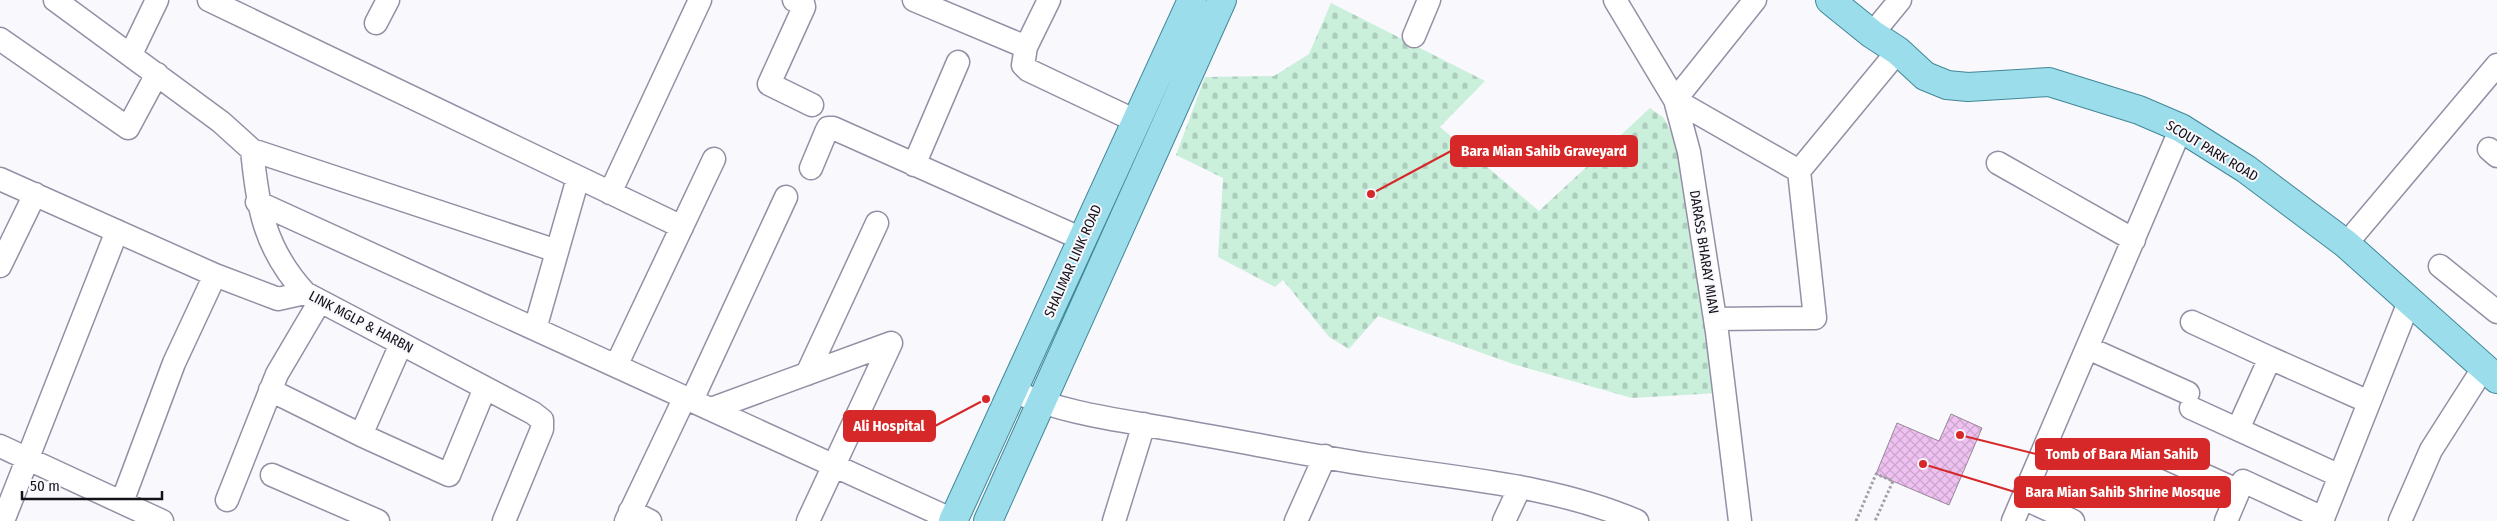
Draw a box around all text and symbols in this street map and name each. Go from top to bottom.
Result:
street label: SCOUT PARK ROAD [2163,117,2261,185]
callout: Bara Mian Sahib Graveyard [1451,136,1637,166]
text: Bara Mian Sahib Graveyard [1461,142,1627,160]
street label: DARASS BHARAY MIAN [1686,189,1722,315]
street label: SHALIMAR LINK ROAD [1041,202,1105,320]
street label: LINK MGLP & HARBN [306,287,416,357]
callout: Ali Hospital [844,411,935,441]
text: Ali Hospital [852,417,926,435]
callout: Tomb of Bara Mian Sahib [2036,439,2209,469]
text: Tomb of Bara Mian Sahib [2045,445,2199,463]
scale bar [22,468,162,500]
text: 50 m [30,477,60,495]
callout: Bara Mian Sahib Shrine Mosque [2015,477,2230,507]
text: Bara Mian Sahib Shrine Mosque [2025,483,2221,501]

